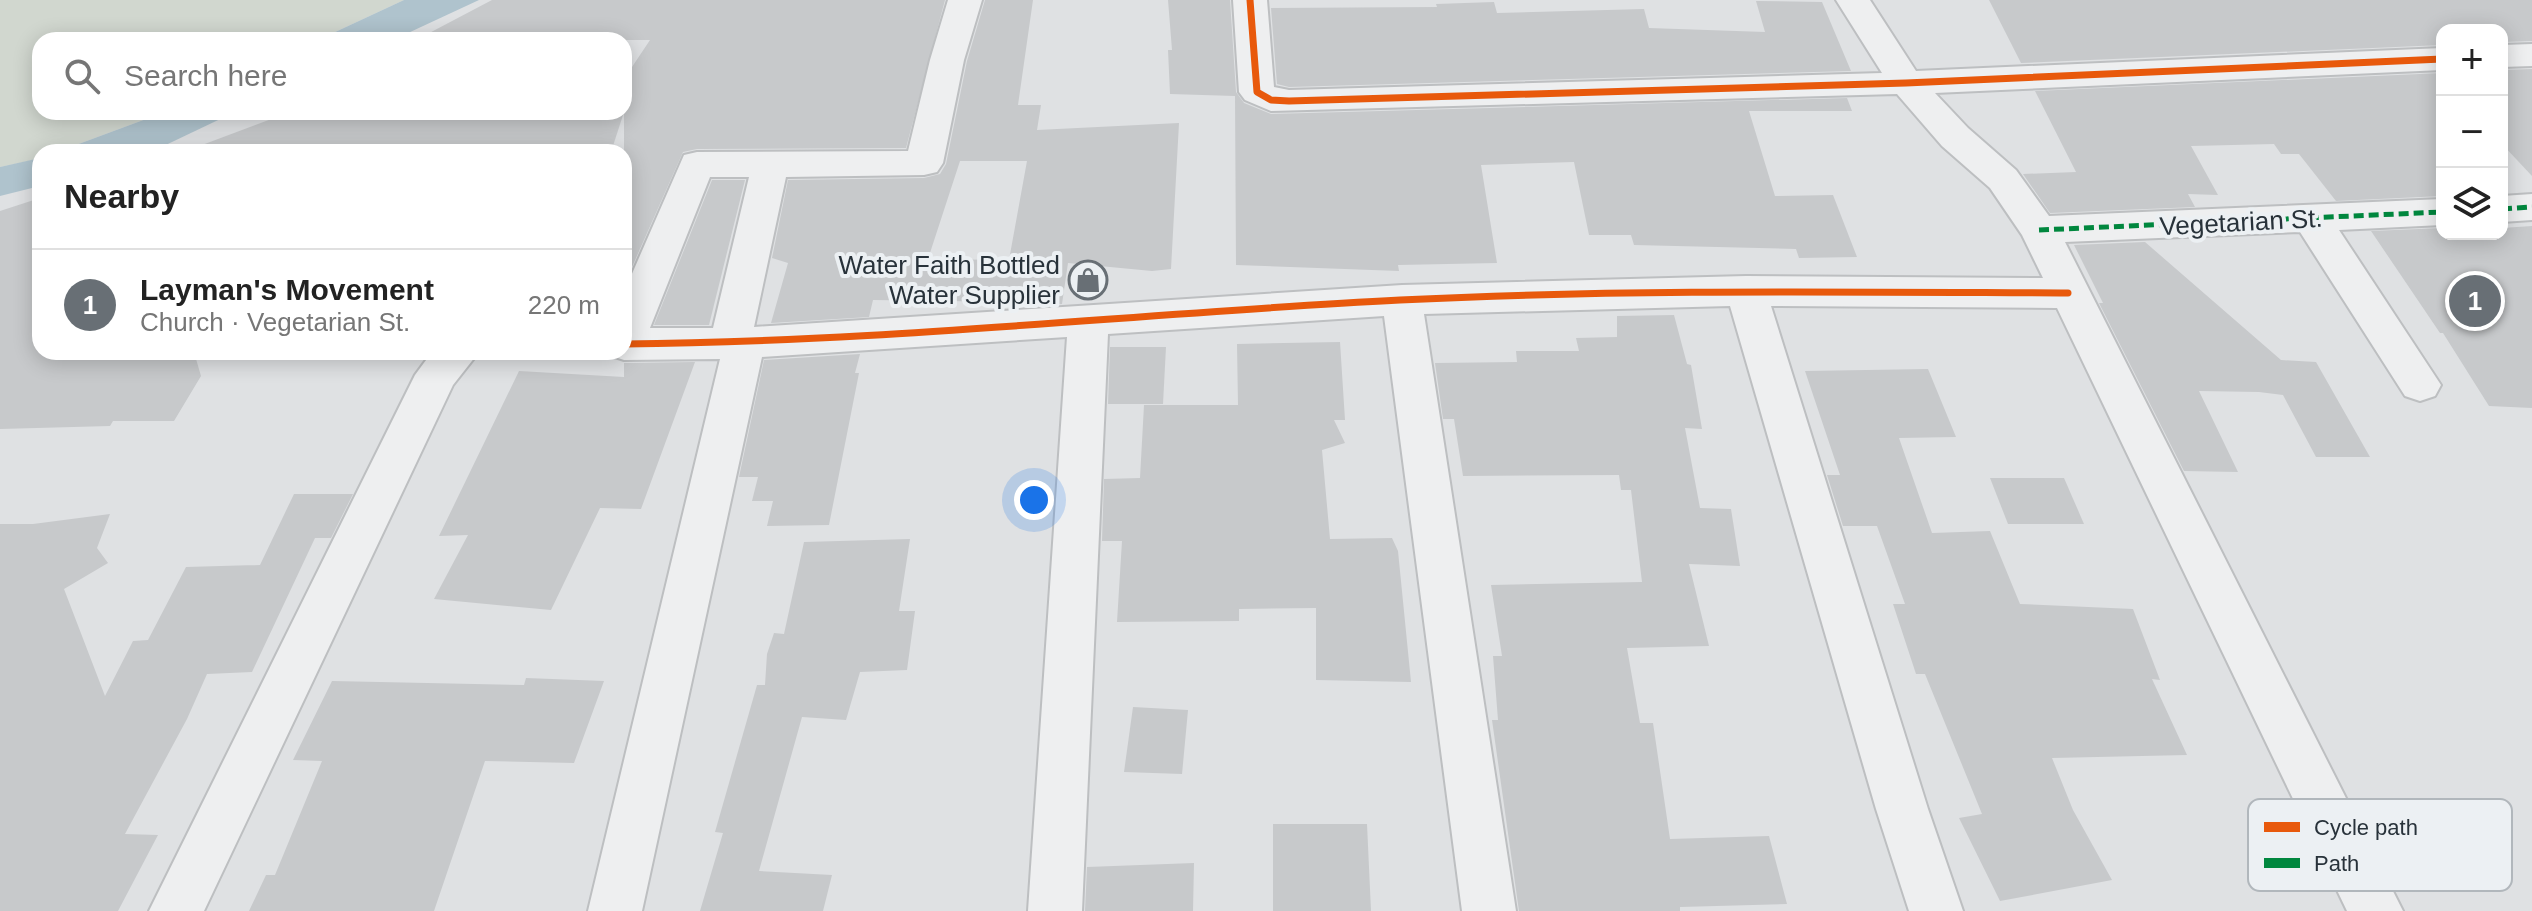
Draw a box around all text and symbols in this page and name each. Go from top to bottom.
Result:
map controls [2436,24,2508,240]
button: + [2436,24,2508,96]
search box [32,32,632,120]
icon: search [60,54,104,98]
text: Search here [124,59,287,92]
button: − [2436,96,2508,168]
button: layers [2436,168,2508,240]
text: Nearby [64,177,179,215]
street label: Vegetarian St. [2159,203,2323,241]
place label: Water Faith Bottled Water Supplier [838,250,1060,310]
shop icon: Water Faith Bottled Water Supplier [1067,259,1109,301]
pin: 1 [2449,271,2501,331]
text: Layman's Movement [140,273,434,306]
text: 1 [83,290,97,320]
text: 220 m [528,290,600,320]
text: Church · Vegetarian St. [140,307,410,337]
your location [1014,480,1054,520]
legend [2248,799,2512,891]
text: Cycle path [2314,815,2418,840]
text: Path [2314,851,2359,876]

